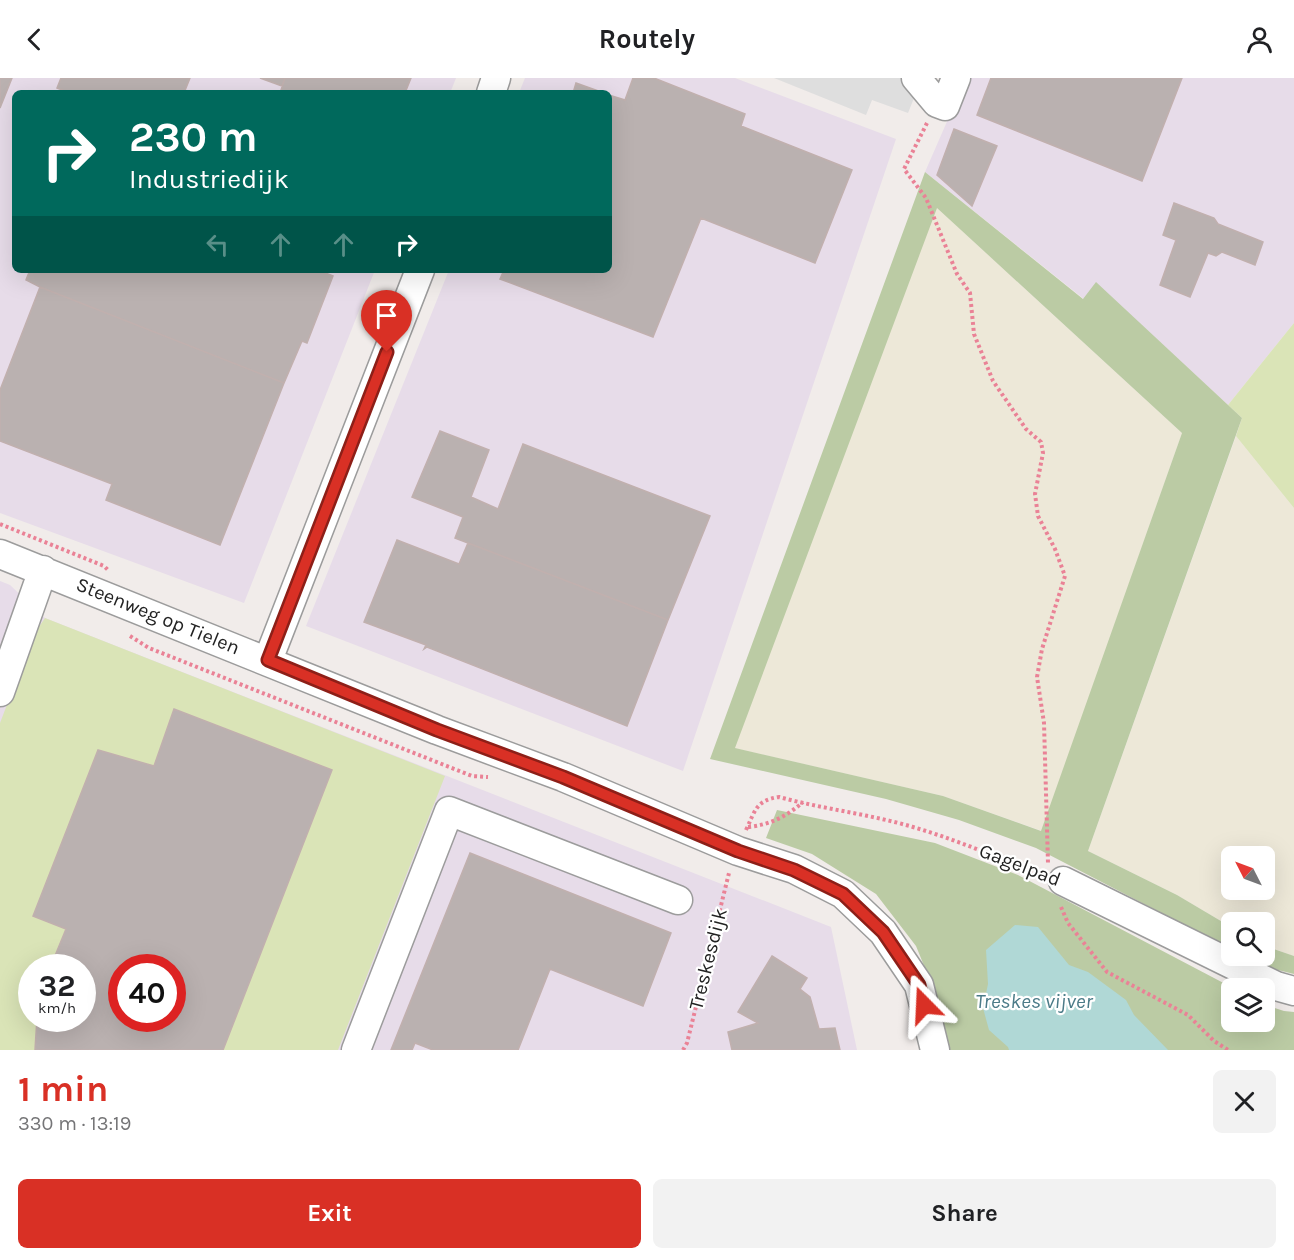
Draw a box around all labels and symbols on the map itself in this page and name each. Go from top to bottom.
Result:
pin [361,290,412,352]
street label: Steenweg op Tielen [73,573,243,659]
street label: Gagelpad [976,839,1064,891]
north arrow [1221,846,1275,900]
street label: Treskesdijk [684,906,732,1012]
speed limit sign: 40 [108,954,186,1032]
position arrow [892,973,956,1037]
water label: Treskes vijver [975,989,1093,1013]

